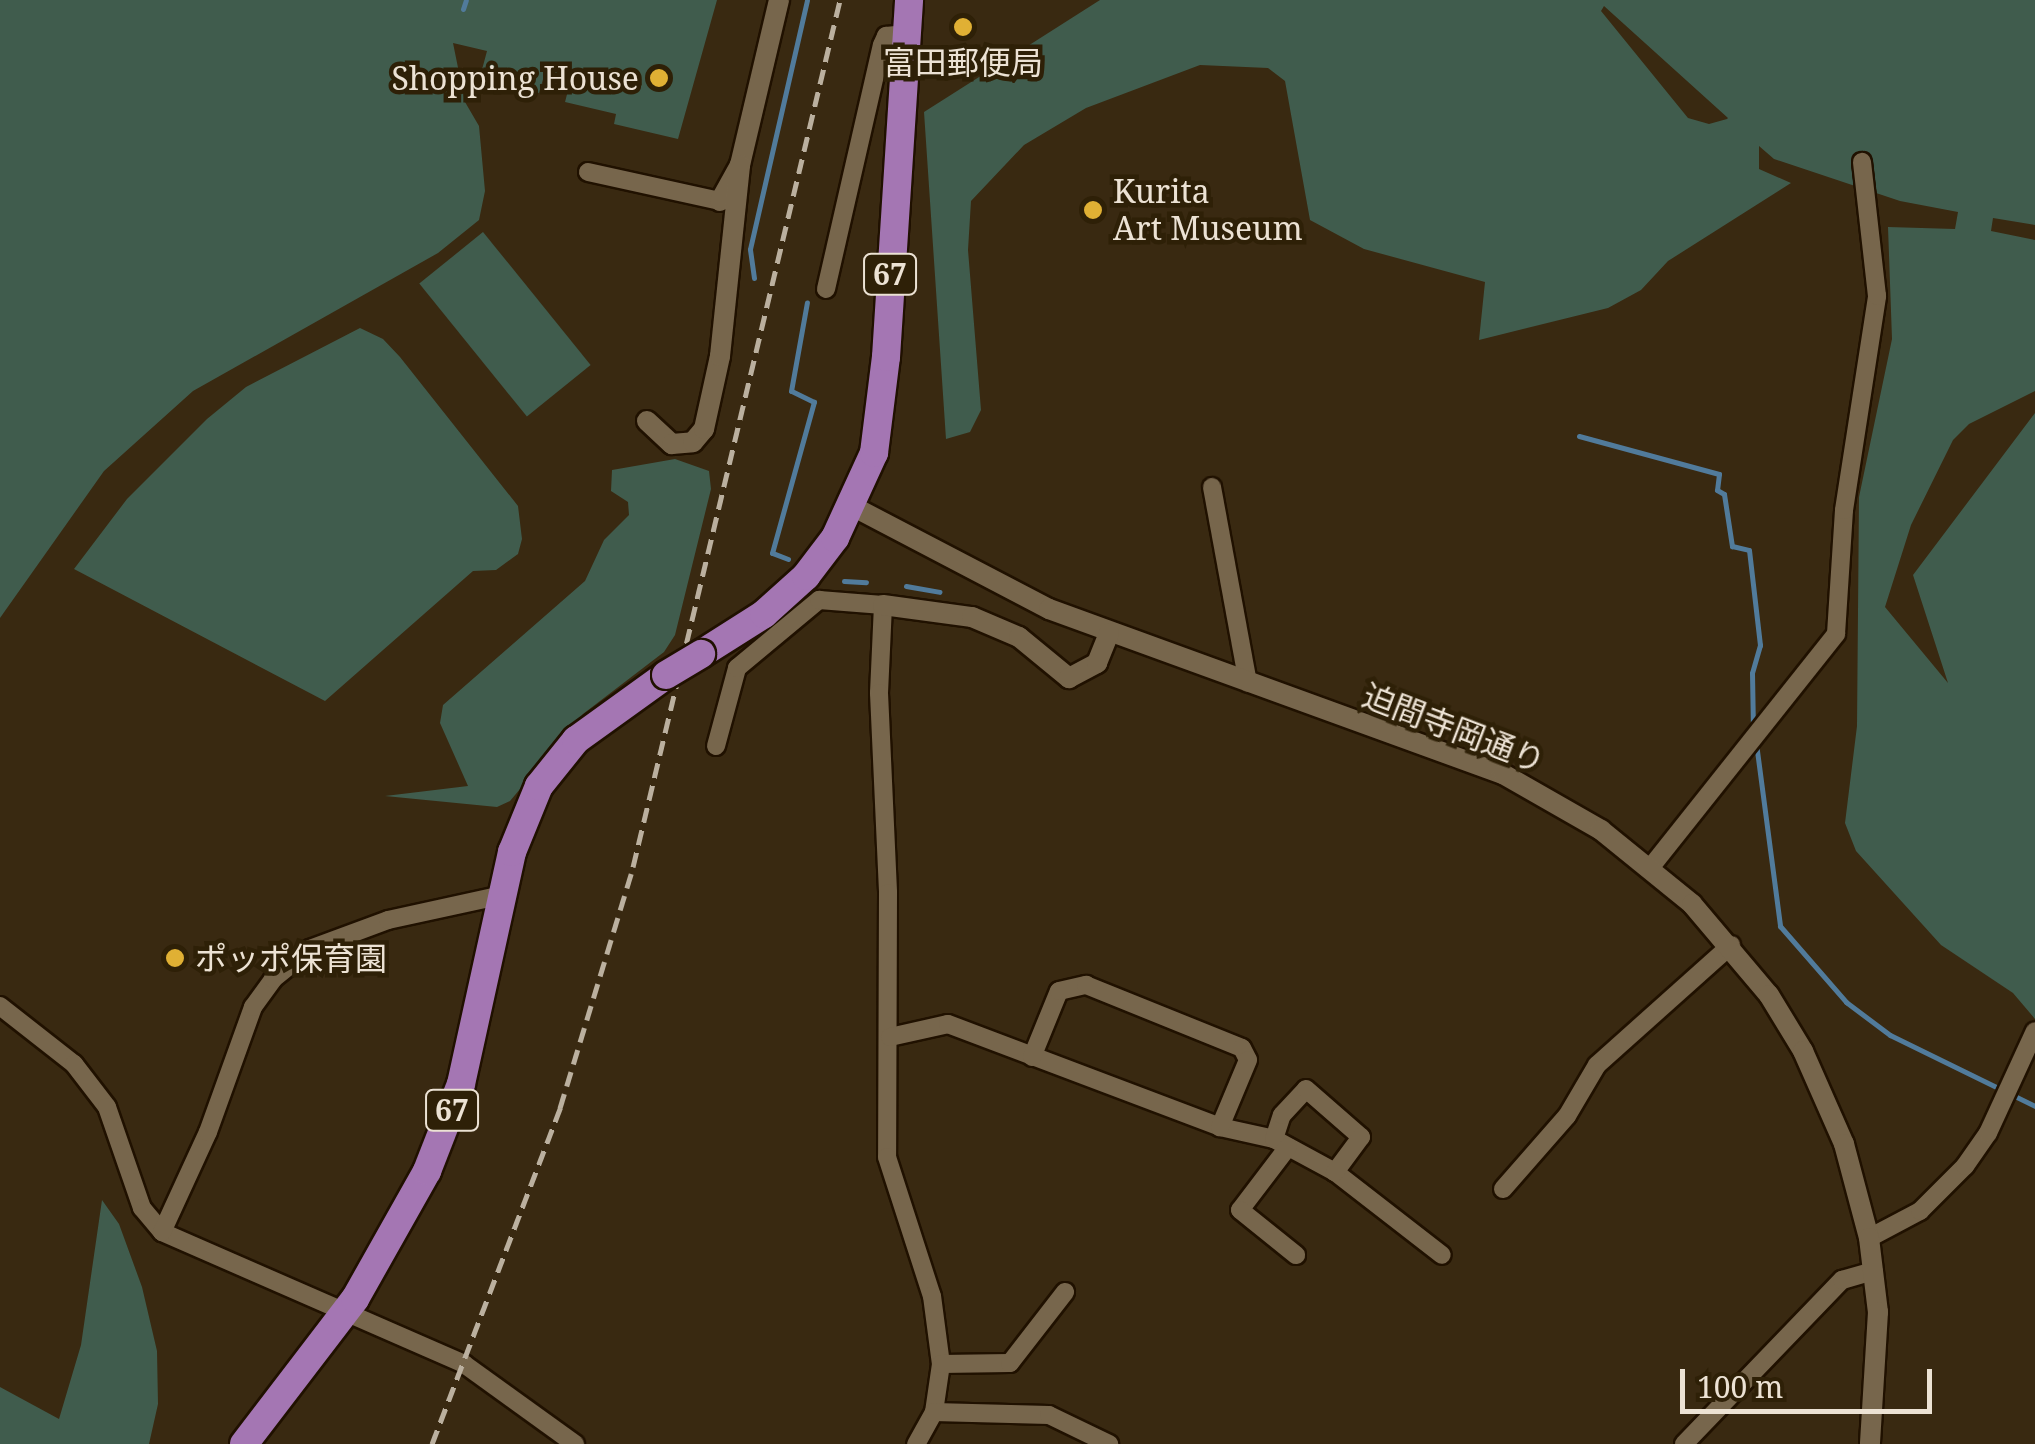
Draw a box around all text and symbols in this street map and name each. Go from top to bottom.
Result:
marker: 富田郵便局 [952,16,974,38]
place label: 富田郵便局 [883,43,1043,81]
place label: Shopping House [391,59,639,97]
marker: Shopping House [648,67,670,89]
place label: Kurita Art Museum [1113,173,1303,248]
marker: Kurita Art Museum [1082,199,1104,221]
road number: 67 [862,249,918,299]
street label: 迫間寺岡通り [1357,676,1551,780]
place label: ポッポ保育園 [195,939,387,977]
marker: ポッポ保育園 [164,947,186,969]
road number: 67 [424,1085,480,1135]
scale bar [1685,1349,1938,1411]
text: 100 m [1697,1366,1783,1407]

